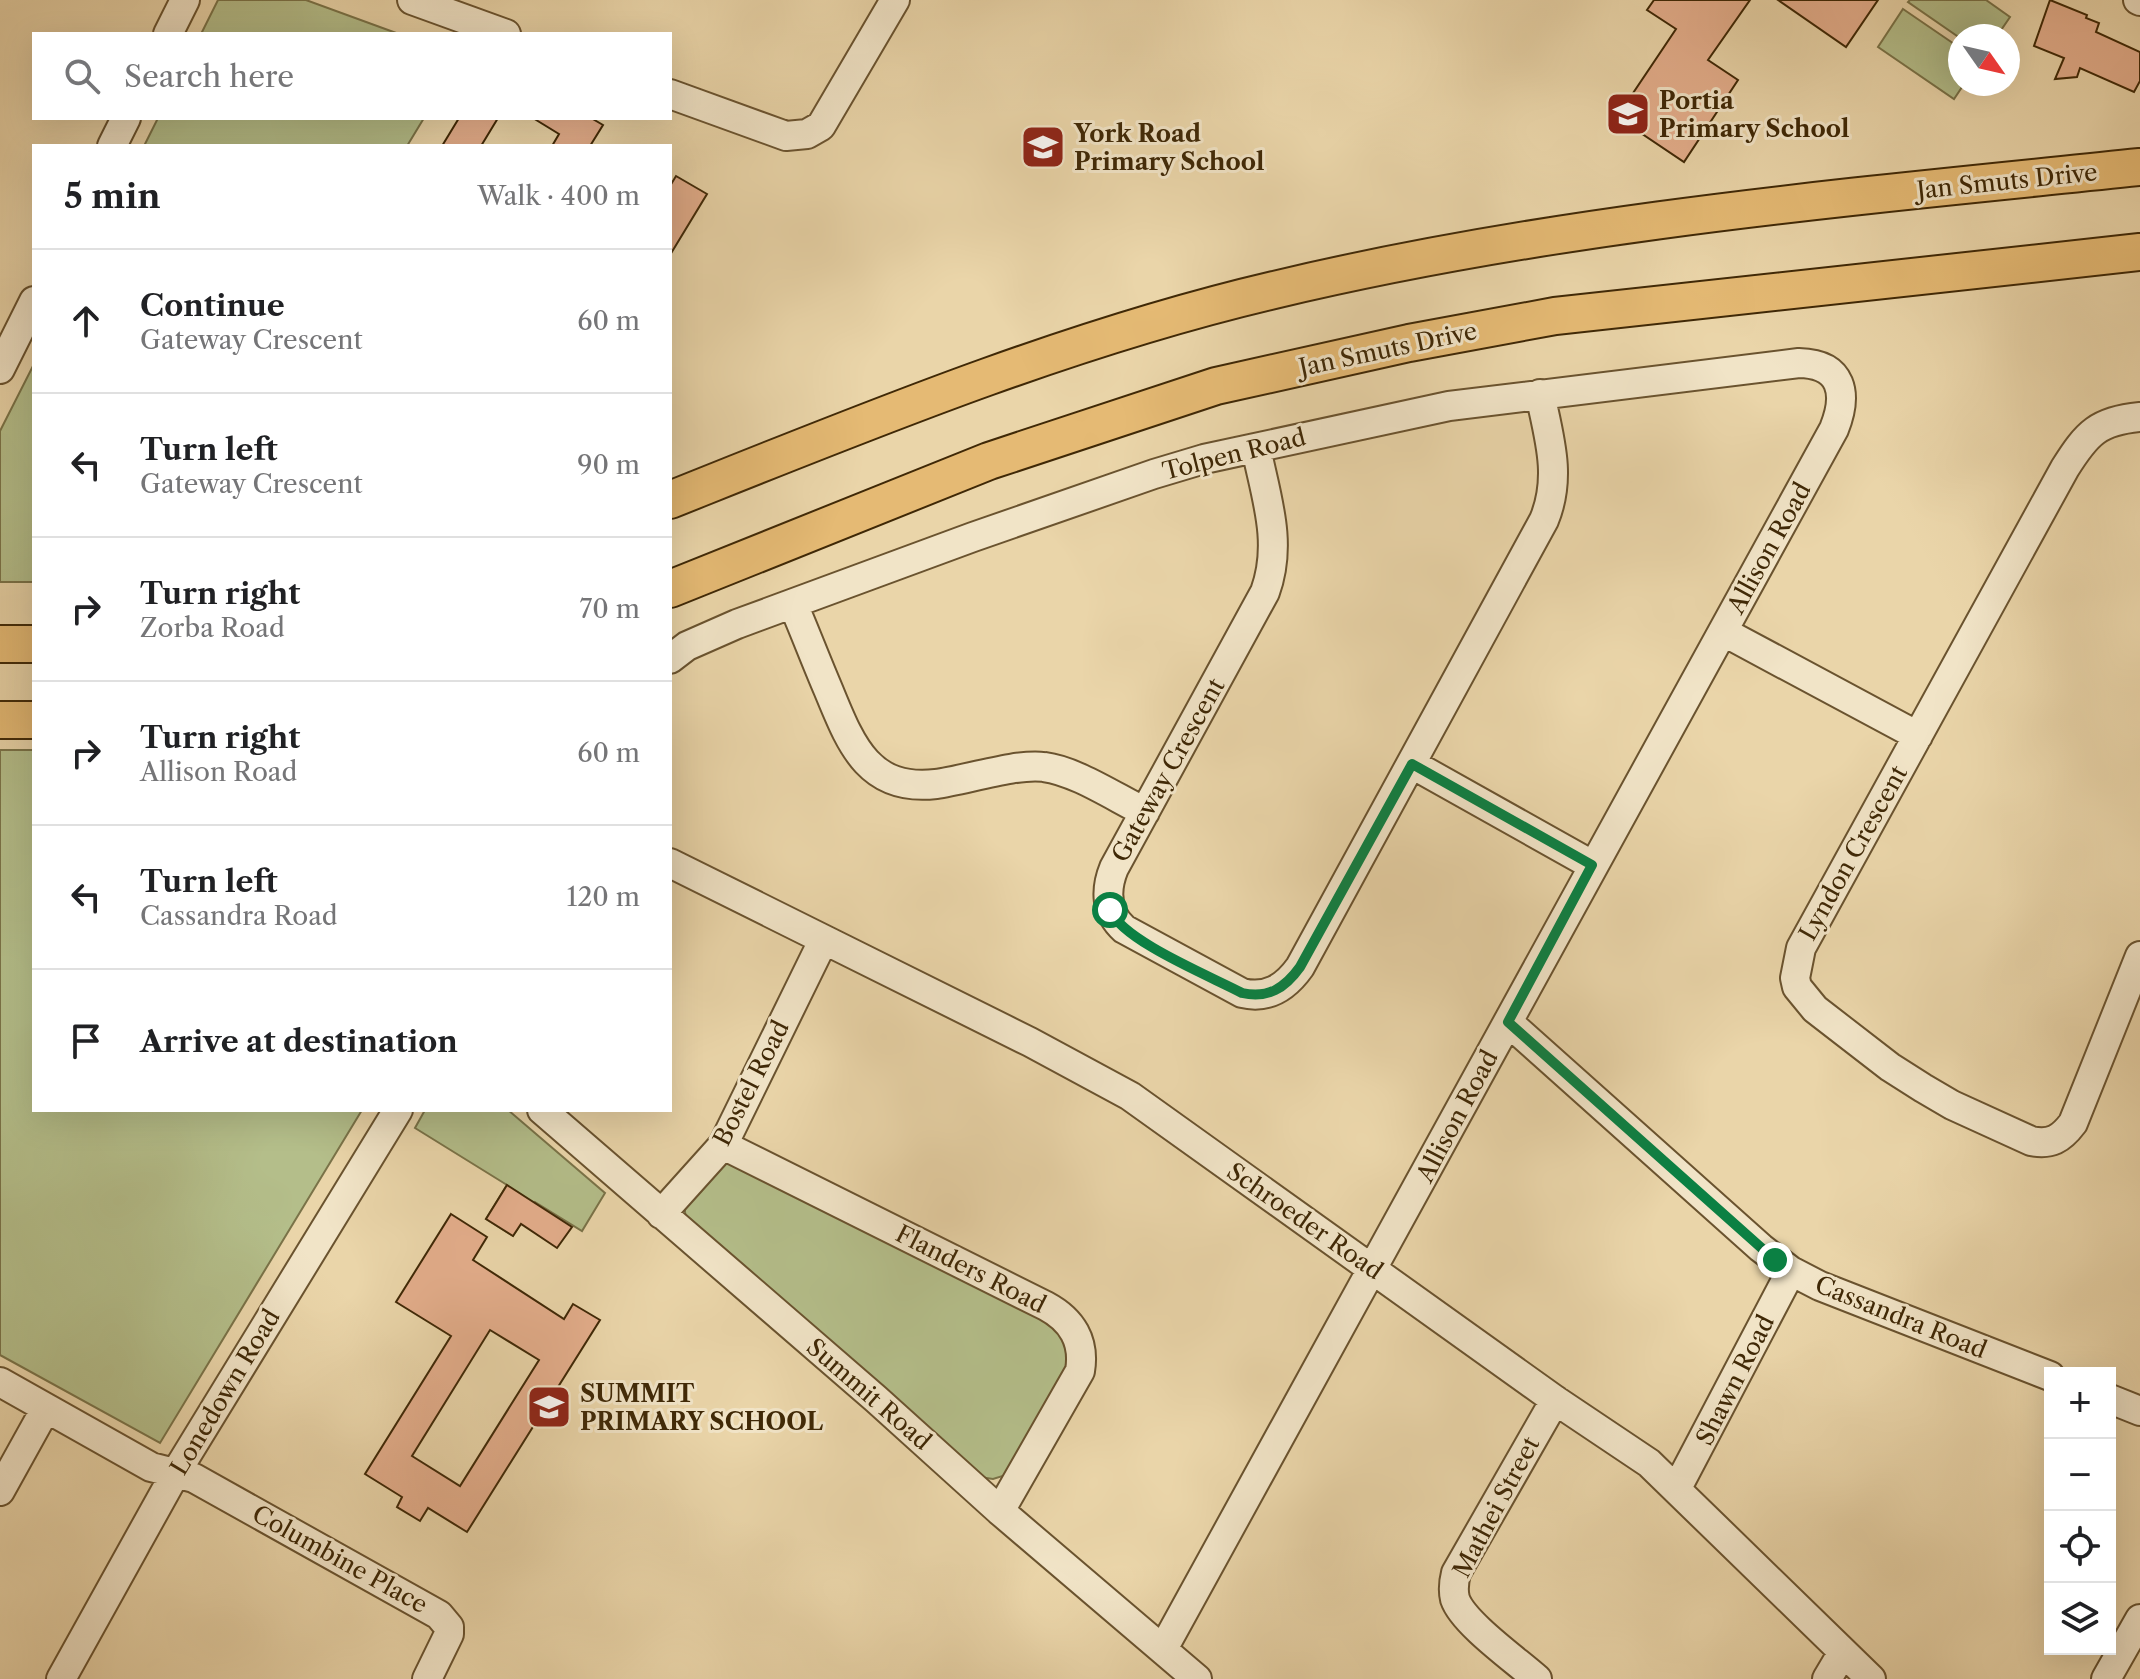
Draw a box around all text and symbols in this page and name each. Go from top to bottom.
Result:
north arrow [1948,24,2020,96]
search box [32,32,672,120]
icon: search [60,54,104,98]
text: Search here [124,58,294,95]
place label: Portia Primary School [1659,86,1849,143]
school or university icon: Portia Primary School [1604,90,1652,138]
place label: York Road Primary School [1073,119,1264,176]
school or university icon: York Road Primary School [1019,123,1067,171]
street label: Jan Smuts Drive [1911,157,2099,205]
text: 5 min [64,175,161,217]
text: Walk · 400 m [478,180,640,212]
text: Continue [140,287,285,324]
icon: ahead [64,299,108,343]
text: 60 m [577,305,640,337]
street label: Jan Smuts Drive [1292,316,1480,383]
text: Gateway Crescent [140,324,363,356]
street label: Tolpen Road [1159,422,1309,486]
text: Turn left [140,431,277,468]
icon: left [64,443,108,487]
text: 90 m [577,449,640,481]
text: Gateway Crescent [140,468,363,500]
street label: Allison Road [1721,477,1817,619]
text: Turn right [140,575,300,612]
icon: right [64,587,108,631]
text: 70 m [580,593,640,625]
text: Zorba Road [140,612,285,644]
street label: Gateway Crescent [1106,673,1231,867]
text: Turn right [140,719,300,756]
icon: right [64,731,108,775]
text: 60 m [577,737,640,769]
text: Allison Road [140,756,297,788]
street label: Lyndon Crescent [1793,760,1913,945]
text: Turn left [140,863,277,900]
icon: left [64,875,108,919]
text: 120 m [566,881,640,913]
route start [1092,892,1128,928]
text: Cassandra Road [140,900,338,932]
street label: Bostel Road [707,1015,795,1150]
icon: arrive [64,1019,108,1063]
text: Arrive at destination [140,1023,458,1060]
street label: Allison Road [1410,1045,1504,1188]
street label: Schroeder Road [1222,1157,1389,1286]
street label: Flanders Road [891,1219,1051,1319]
route end [1757,1242,1793,1278]
street label: Cassandra Road [1811,1269,1991,1365]
street label: Lonedown Road [164,1304,286,1480]
street label: Shawn Road [1690,1310,1780,1450]
street label: Summit Road [801,1332,937,1456]
map controls [2044,1367,2116,1655]
button: + [2044,1367,2116,1439]
place label: SUMMIT PRIMARY SCHOOL [580,1379,824,1436]
school or university icon: SUMMIT PRIMARY SCHOOL [525,1383,573,1431]
street label: Mathei Street [1447,1431,1546,1582]
button: − [2044,1439,2116,1511]
street label: Columbine Place [247,1499,433,1619]
button: locate [2044,1511,2116,1583]
button: layers [2044,1583,2116,1655]

